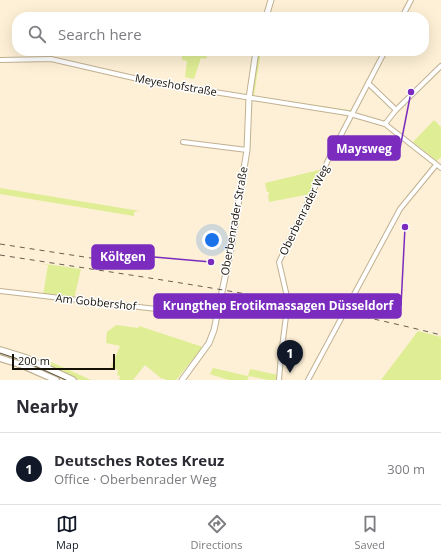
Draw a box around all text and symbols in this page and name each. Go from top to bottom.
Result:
search box [12,12,429,56]
icon: search [26,23,48,45]
text: Search here [58,24,142,44]
street label: Meyeshofstraße [134,70,218,99]
callout: Maysweg [328,136,400,160]
text: Maysweg [336,140,392,157]
street label: Oberbenrader Weg [275,162,332,257]
street label: Oberbenrader Straße [217,165,250,276]
your location [202,230,222,250]
callout: Költgen [92,245,154,269]
text: Költgen [100,248,146,265]
street label: Am Gobbershof [55,290,138,313]
callout: Krungthep Erotikmassagen Düsseldorf [154,294,401,318]
text: Krungthep Erotikmassagen Düsseldorf [163,297,395,314]
pin: 1 [277,340,303,373]
scale bar [12,352,115,371]
text: 200 m [18,353,50,368]
text: Nearby [16,395,78,418]
text: Deutsches Rotes Kreuz [54,450,224,470]
text: 1 [25,460,33,478]
text: 300 m [387,460,425,478]
text: Office · Oberbenrader Weg [54,470,217,488]
tab: Map [56,513,79,552]
tab: Directions [191,513,243,552]
tab: Saved [354,513,385,552]

